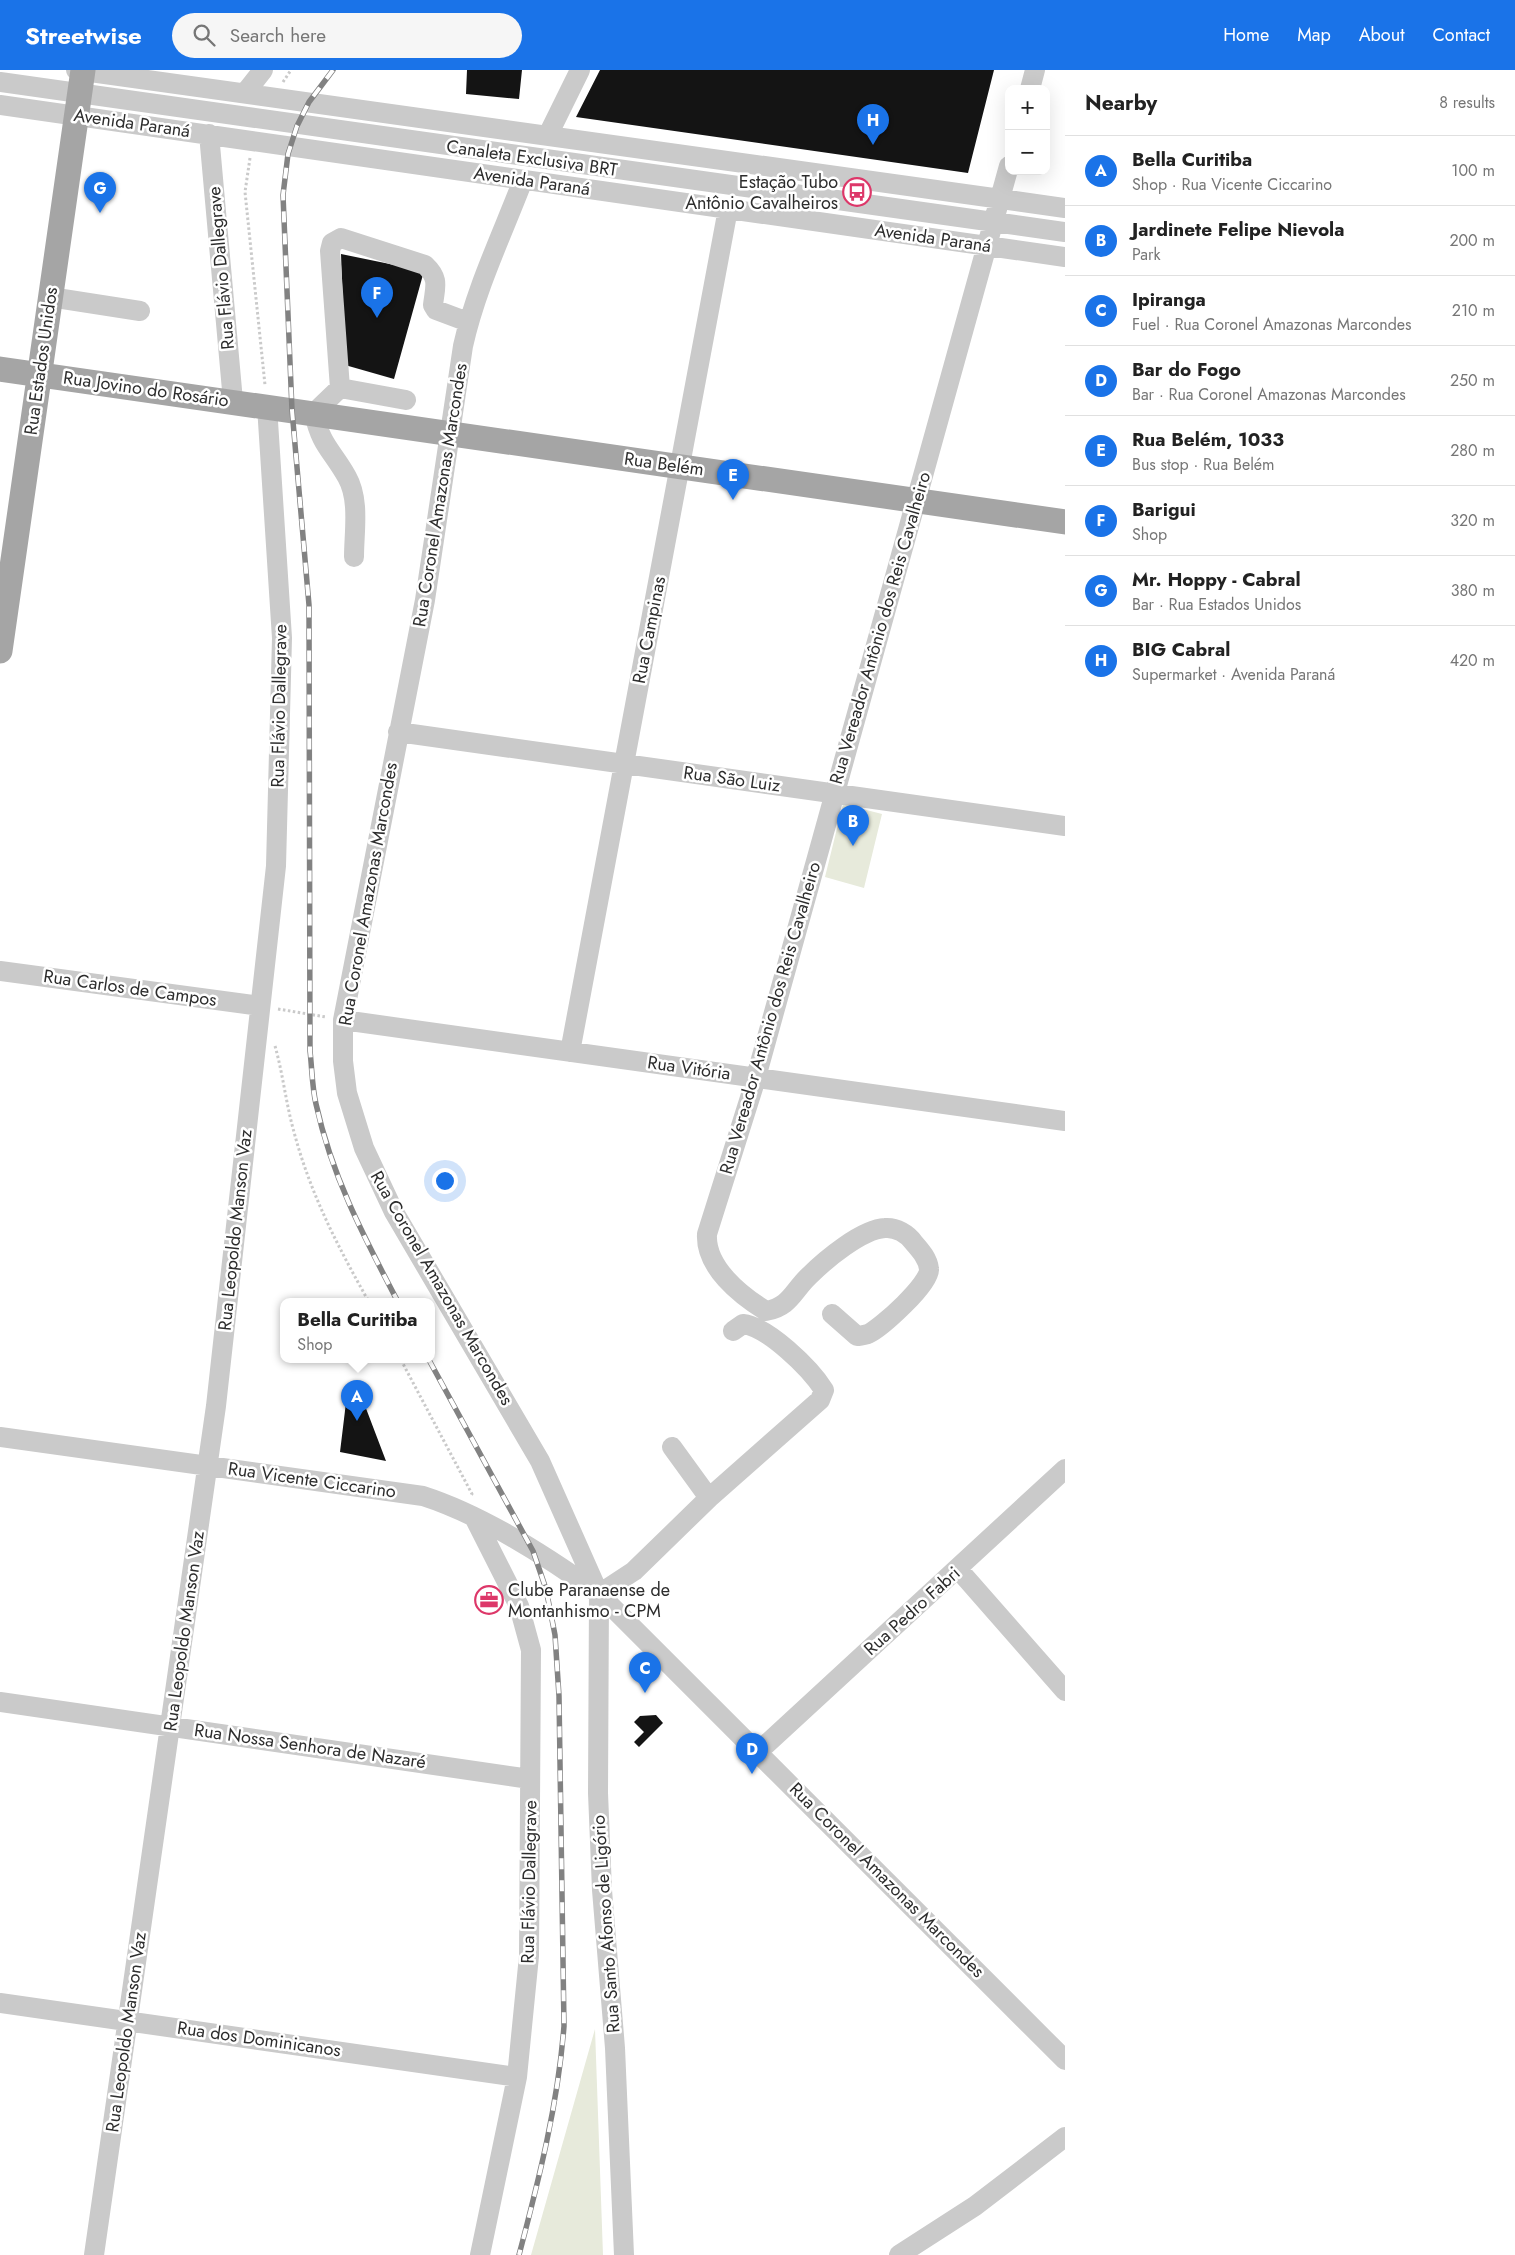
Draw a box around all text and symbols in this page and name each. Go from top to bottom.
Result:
search box [172,13,522,58]
text: Streetwise [25,18,142,53]
icon: search [190,21,218,49]
text: Search here [230,22,326,49]
text: Home [1223,22,1269,48]
text: Map [1297,22,1331,48]
text: About [1359,22,1404,48]
text: Contact [1432,22,1490,48]
map controls [1005,85,1050,175]
button: + [1005,85,1050,130]
text: Nearby [1085,88,1157,118]
text: 8 results [1439,91,1495,114]
street label: Avenida Paraná [72,102,192,144]
pin: H [857,104,889,145]
button: − [1005,130,1050,175]
street label: Canaleta Exclusiva BRT [445,133,620,183]
text: Bella Curitiba [1132,146,1252,173]
text: A [1095,159,1107,182]
text: 100 m [1451,159,1495,182]
street label: Avenida Paraná [472,160,592,202]
place label: Estação Tubo Antônio Cavalheiros [685,169,838,216]
pin: G [84,172,116,213]
text: Shop · Rua Vicente Ciccarino [1132,173,1332,196]
bus stop icon: Estação Tubo Antônio Cavalheiros [842,177,872,207]
street label: Rua Flávio Dallegrave [201,185,241,351]
text: Jardinete Felipe Nievola [1132,216,1344,243]
street label: Avenida Paraná [873,217,993,259]
text: B [1096,229,1106,252]
text: 200 m [1449,229,1495,252]
text: Park [1132,243,1161,266]
pin: F [361,277,393,318]
street label: Rua Estados Unidos [18,285,64,437]
text: Ipiranga [1132,286,1206,313]
text: C [1095,299,1107,322]
text: 210 m [1452,299,1495,322]
text: Fuel · Rua Coronel Amazonas Marcondes [1132,313,1412,336]
text: Bar do Fogo [1132,356,1241,383]
street label: Rua Coronel Amazonas Marcondes [406,361,474,629]
street label: Rua Jovino do Rosário [62,365,231,414]
text: D [1095,369,1107,392]
text: 250 m [1450,369,1495,392]
text: Bar · Rua Coronel Amazonas Marcondes [1132,383,1406,406]
text: Rua Belém, 1033 [1132,426,1284,453]
text: E [1096,439,1106,462]
text: 280 m [1450,439,1495,462]
street label: Rua Belém [622,446,706,482]
text: Bus stop · Rua Belém [1132,453,1275,476]
pin: E [717,459,749,500]
street label: Rua Vereador Antônio dos Reis Cavalheiro [823,469,937,787]
text: Barigui [1132,496,1196,523]
text: F [1097,509,1105,532]
text: 320 m [1450,509,1495,532]
text: Shop [1132,523,1167,546]
text: Mr. Hoppy - Cabral [1132,566,1301,593]
street label: Rua Campinas [626,574,672,686]
text: G [1094,579,1108,602]
text: 380 m [1451,579,1495,602]
text: Bar · Rua Estados Unidos [1132,593,1301,616]
street label: Rua Flávio Dallegrave [265,624,293,788]
text: BIG Cabral [1132,636,1230,663]
text: H [1095,649,1107,672]
text: 420 m [1450,649,1495,672]
text: Supermarket · Avenida Paraná [1132,663,1335,686]
street label: Rua São Luiz [682,759,783,799]
street label: Rua Coronel Amazonas Marcondes [332,760,404,1028]
pin: B [837,805,869,846]
street label: Rua Vereador Antônio dos Reis Cavalheiro [713,859,827,1177]
street label: Rua Carlos de Campos [42,963,218,1013]
street label: Rua Vitória [646,1049,732,1087]
street label: Rua Leopoldo Manson Vaz [212,1127,259,1332]
street label: Rua Coronel Amazonas Marcondes [364,1166,520,1410]
your location [432,1168,458,1194]
popup [280,1298,435,1363]
text: Bella Curitiba [297,1306,418,1333]
text: Shop [297,1333,332,1356]
pin: A [341,1380,373,1421]
street label: Rua Vicente Ciccarino [226,1455,398,1505]
street label: Rua Leopoldo Manson Vaz [157,1528,211,1733]
street label: Rua Pedro Fabri [858,1561,966,1661]
place label: Clube Paranaense de Montanhismo - CPM [508,1577,670,1624]
office icon: Clube Paranaense de Montanhismo - CPM [474,1585,504,1615]
pin: C [629,1652,661,1693]
street label: Rua Nossa Senhora de Nazaré [192,1717,428,1775]
pin: D [736,1733,768,1774]
street label: Rua Coronel Amazonas Marcondes [784,1777,990,1983]
street label: Rua Flávio Dallegrave [515,1800,543,1964]
street label: Rua Santo Afonso de Ligório [585,1814,627,2034]
street label: Rua Leopoldo Manson Vaz [99,1929,153,2134]
street label: Rua dos Dominicanos [175,2015,343,2063]

